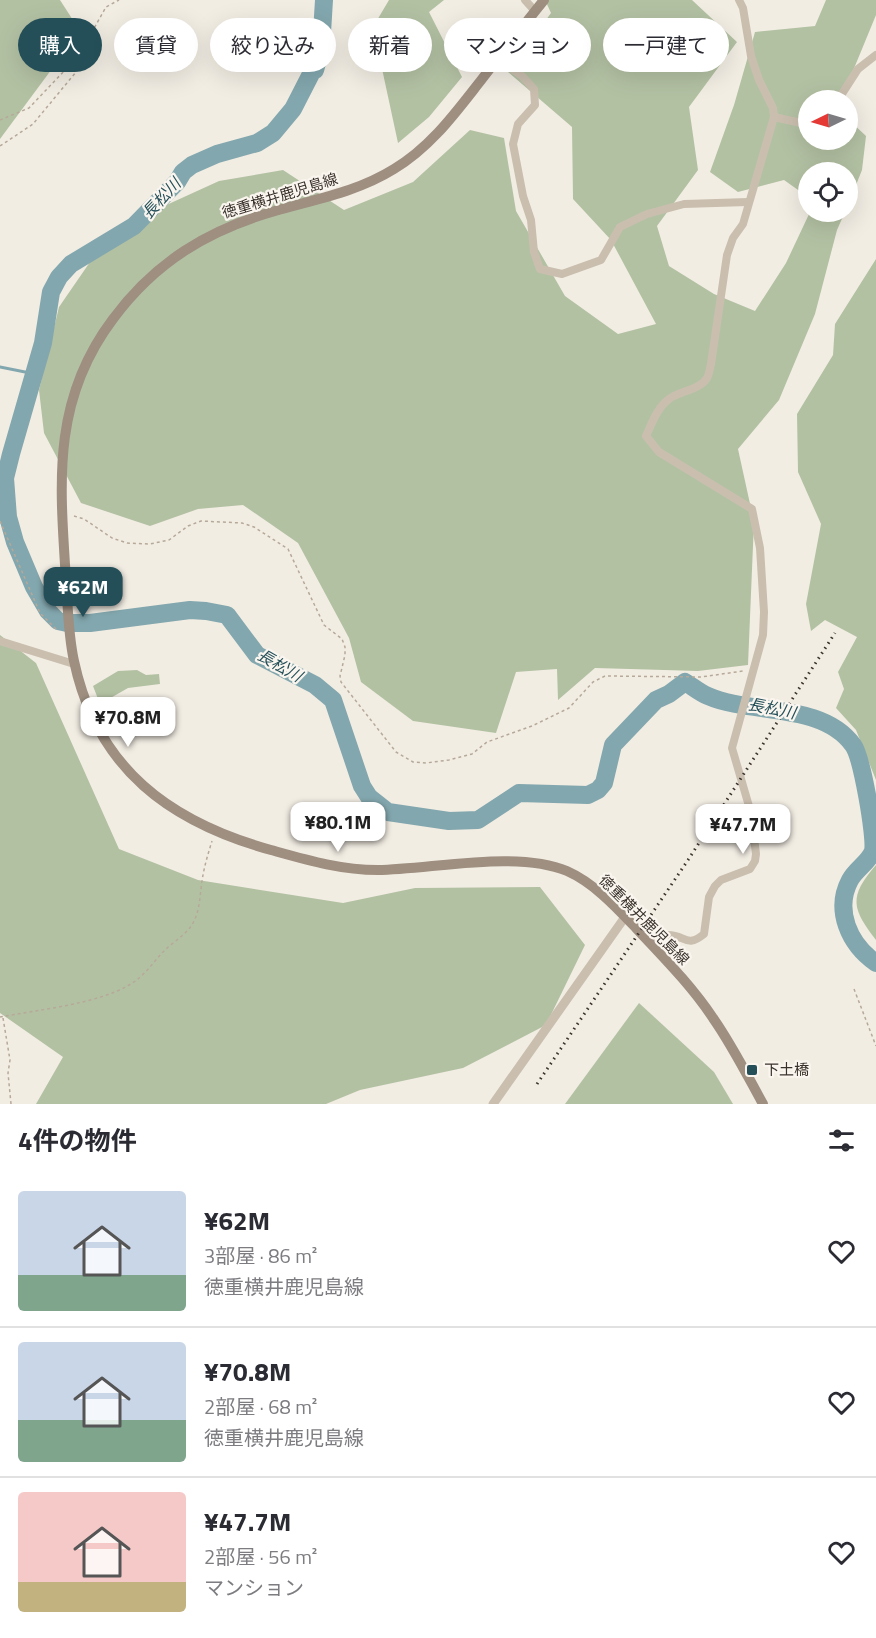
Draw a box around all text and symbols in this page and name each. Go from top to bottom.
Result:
chip: 購入 [18,18,102,72]
chip: 賃貸 [114,18,198,72]
chip: 絞り込み [210,18,336,72]
chip: 新着 [348,18,432,72]
chip: マンション [444,18,591,72]
chip: 一戸建て [603,18,729,72]
north arrow [798,90,858,150]
map controls [798,90,858,222]
button: locate [798,162,858,222]
street label: 徳重横井鹿児島線 [219,167,341,224]
water label: 長松川 [136,171,188,224]
pin: ¥62M [47,567,119,618]
text: ¥62M [58,571,108,602]
water label: 長松川 [253,643,309,688]
water label: 長松川 [746,692,800,725]
pin: ¥70.8M [79,697,177,748]
text: ¥70.8M [94,701,162,732]
pin: ¥80.1M [289,802,387,853]
pin: ¥47.7M [694,804,792,855]
text: ¥80.1M [304,806,372,837]
text: ¥47.7M [709,808,777,839]
street label: 徳重横井鹿児島線 [594,869,695,970]
place label: 下土橋 [764,1058,809,1081]
marker: 下土橋 [745,1063,759,1077]
text: 4件の物件 [18,1121,137,1160]
icon: filters [825,1124,858,1157]
text: ¥62M [204,1201,270,1240]
icon: home [66,1215,138,1287]
icon: heart [825,1235,858,1268]
text: 3部屋 · 86 m² [204,1240,317,1271]
text: 徳重横井鹿児島線 [204,1271,364,1302]
text: ¥70.8M [204,1352,291,1391]
icon: home [66,1366,138,1438]
icon: heart [825,1386,858,1419]
text: 2部屋 · 68 m² [204,1391,317,1422]
text: 徳重横井鹿児島線 [204,1422,364,1453]
text: ¥47.7M [204,1502,291,1541]
icon: home [66,1516,138,1588]
icon: heart [825,1536,858,1569]
text: 2部屋 · 56 m² [204,1541,317,1572]
text: マンション [204,1572,304,1603]

